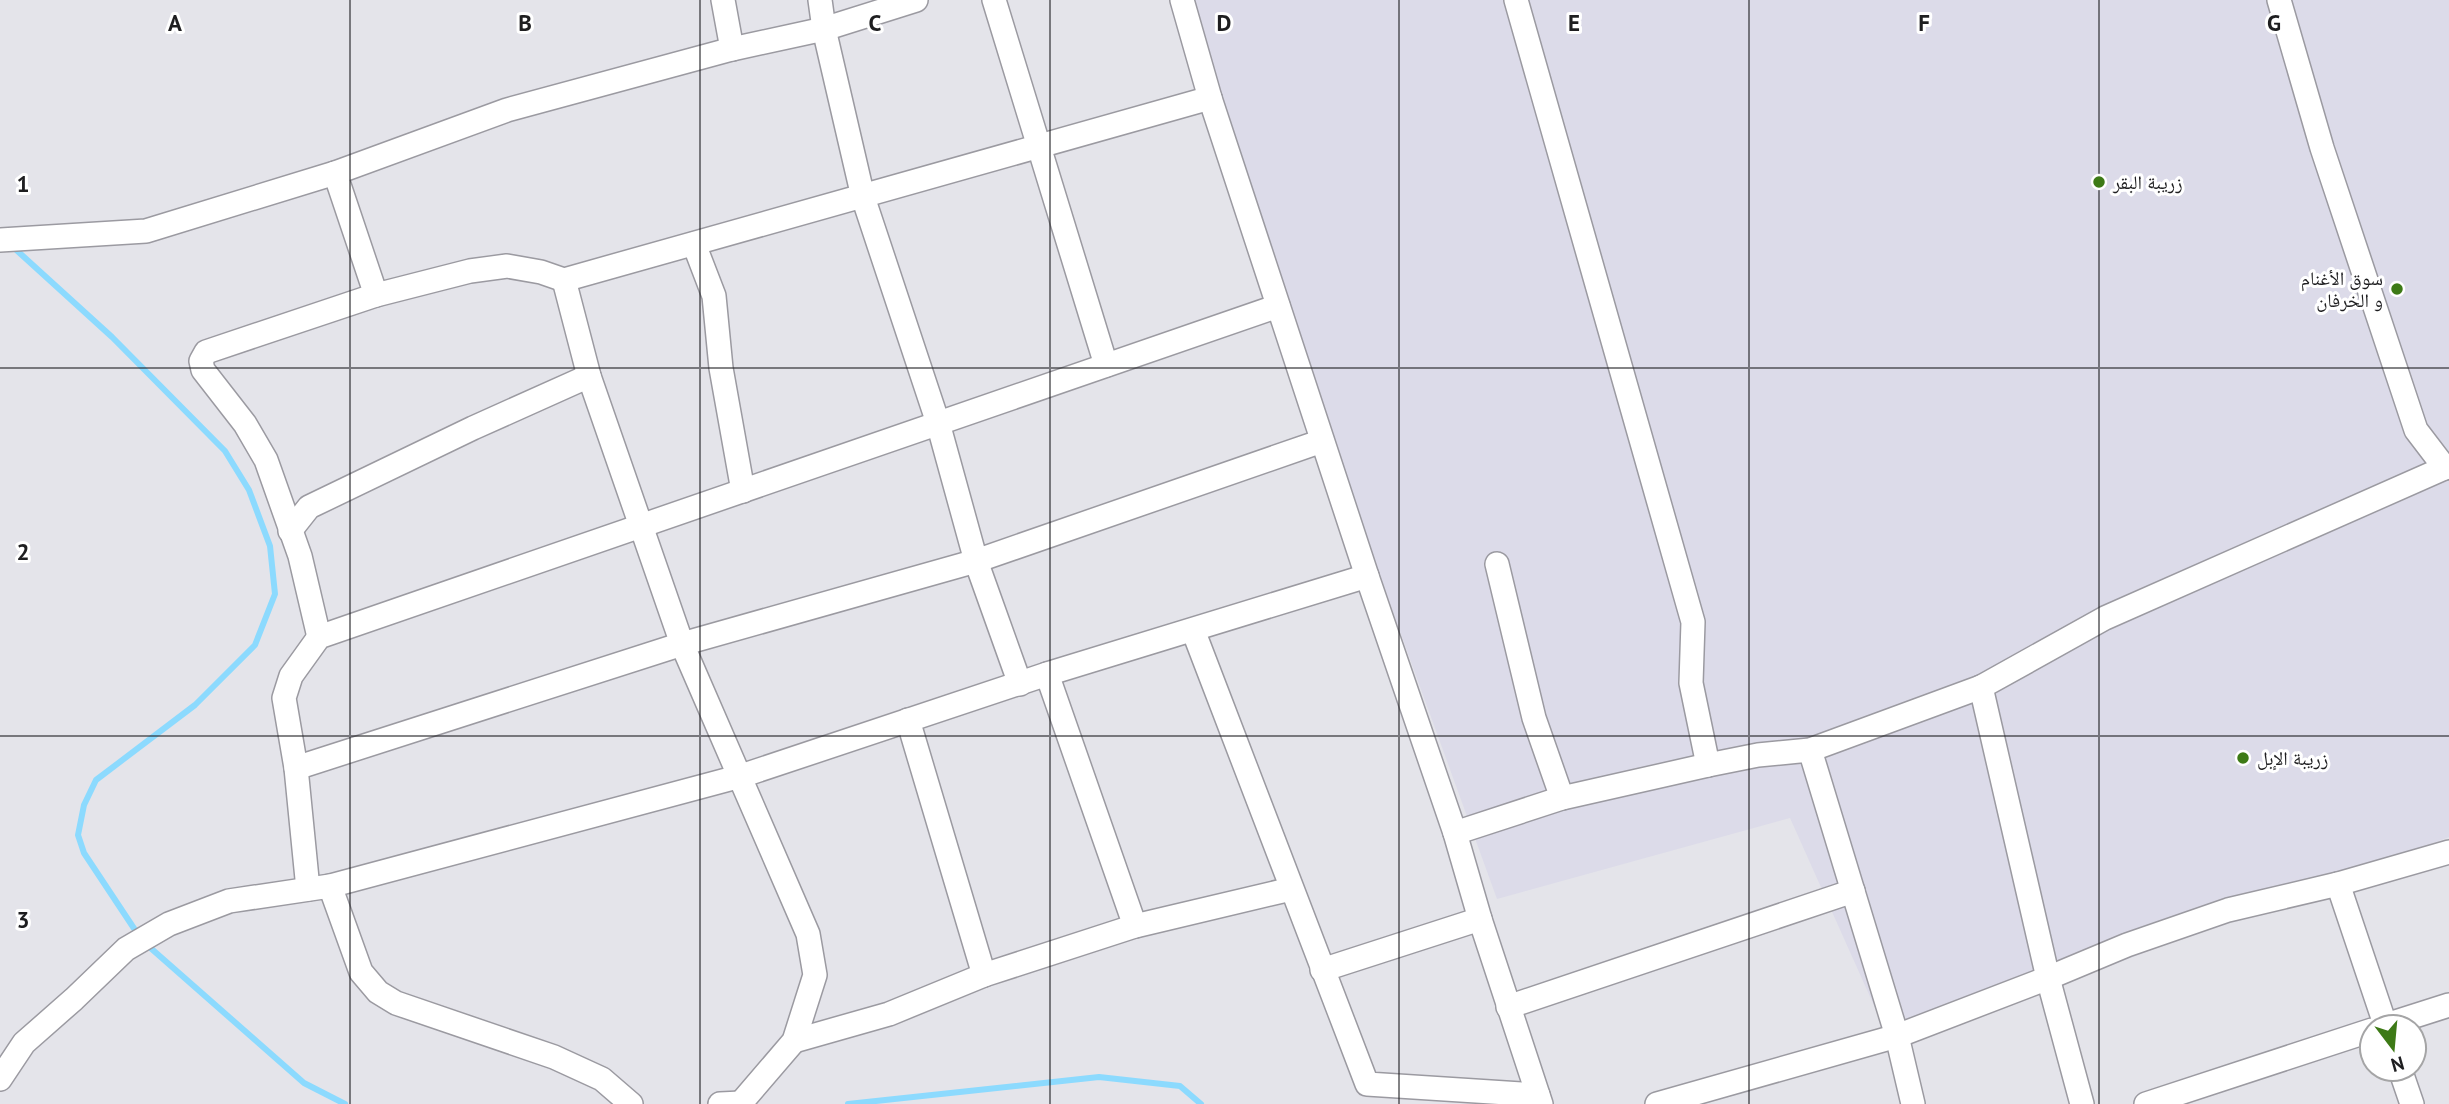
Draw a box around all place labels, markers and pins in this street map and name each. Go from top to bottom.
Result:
place label: زريبة البقر [2112,170,2183,194]
marker: زريبة البقر [2091,174,2107,190]
place label: سوق الأغنام و الخرفان [2301,266,2383,312]
marker: سوق الأغنام و الخرفان [2389,281,2405,297]
place label: زريبة الإبل [2257,746,2328,771]
marker: زريبة الإبل [2235,750,2251,766]

